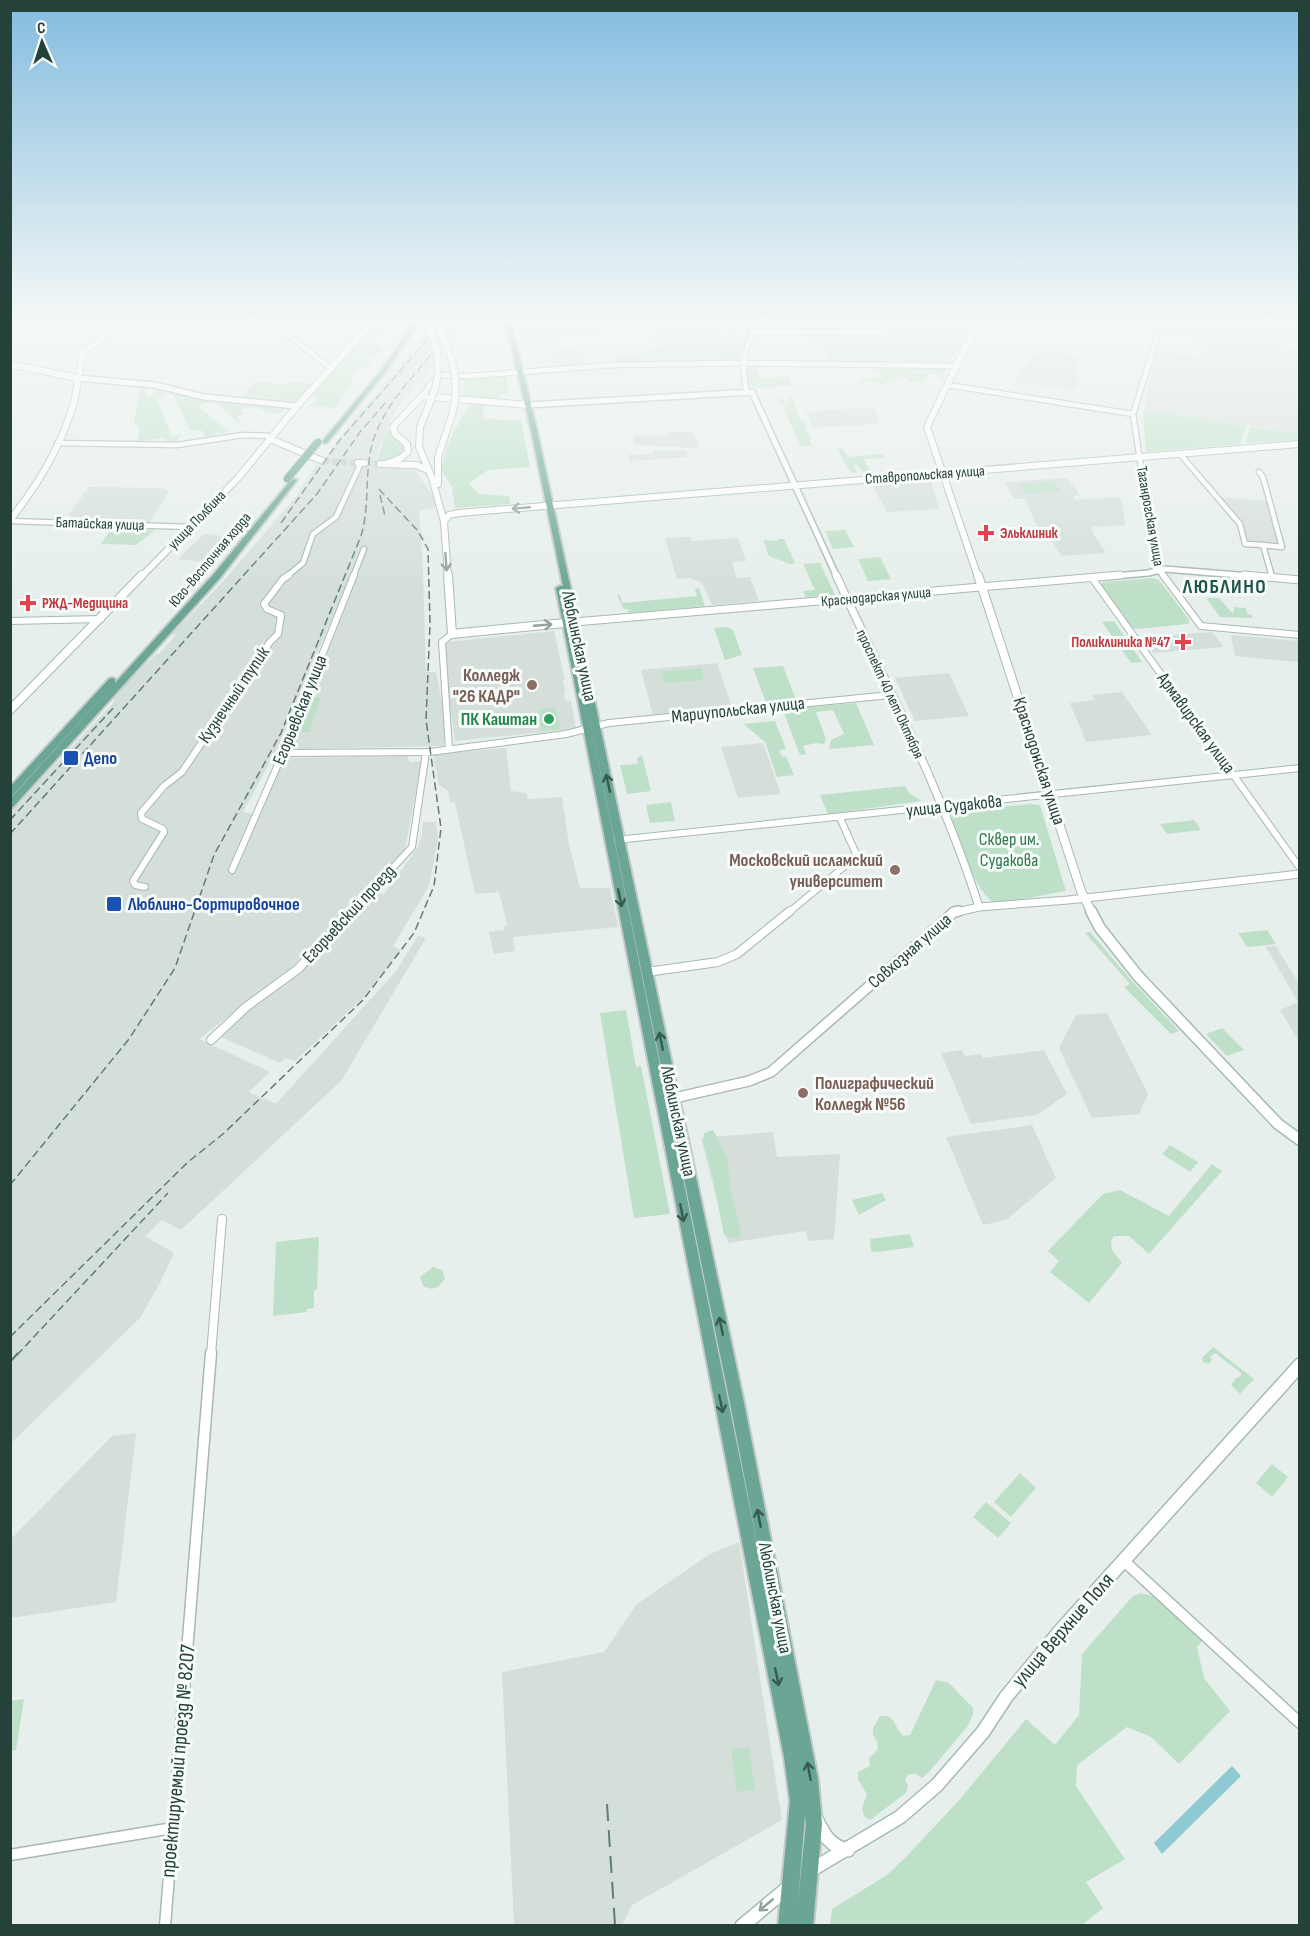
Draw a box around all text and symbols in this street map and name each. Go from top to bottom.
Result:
north arrow [12,12,72,72]
text: С [37,19,46,38]
street label: Ставропольская улица [865,461,986,489]
street label: Таганрогская улица [1132,464,1168,568]
street label: улица Полбина [164,486,230,554]
one-way arrow [512,503,532,514]
street label: Юго-Восточная хорда [165,509,255,611]
street label: Батайская улица [55,513,145,535]
marker: Эльклиник [977,524,995,542]
place label: Эльклиник [1000,524,1059,543]
one-way arrow [440,551,451,571]
district label: ЛЮБЛИНО [1182,575,1267,599]
street label: Краснодарская улица [820,583,932,611]
street label: Люблинская улица [557,588,601,703]
marker: РЖД-Медицина [19,594,37,612]
place label: РЖД-Медицина [42,594,128,613]
one-way arrow [532,619,552,630]
street label: проспект 40 лет Октября [852,626,928,762]
place label: Поликлиника №47 [1071,633,1170,652]
marker: Поликлиника №47 [1174,633,1192,651]
street label: Кузнечный тупик [194,643,274,747]
street label: Егорьевская улица [268,652,332,768]
place label: Колледж "26 КАДР" [453,665,520,707]
street label: Армавирская улица [1152,668,1240,778]
marker: Колледж "26 КАДР" [525,678,539,692]
street label: Мариупольская улица [670,693,806,727]
street label: Краснодонская улица [1008,695,1070,827]
place label: ПК Каштан [461,709,537,730]
marker: ПК Каштан [542,712,556,726]
place label: Депо [84,748,117,769]
marker: Депо [62,749,80,767]
one-way arrow [602,774,613,793]
street label: улица Судакова [905,791,1003,821]
park label: Сквер им. Судакова [979,829,1039,871]
place label: Московский исламский университет [729,850,883,892]
street label: Егорьевский проезд [298,861,400,967]
marker: Московский исламский университет [888,863,902,877]
one-way arrow [615,888,626,907]
place label: Люблино-Сортировочное [127,894,300,915]
marker: Люблино-Сортировочное [105,895,123,913]
street label: Совхозная улица [864,909,956,993]
one-way arrow [655,1032,666,1052]
street label: Люблинская улица [656,1063,700,1178]
place label: Полиграфический Колледж №56 [815,1073,934,1115]
marker: Полиграфический Колледж №56 [796,1086,810,1100]
one-way arrow [677,1202,688,1222]
one-way arrow [715,1317,726,1337]
one-way arrow [716,1394,727,1413]
one-way arrow [753,1508,764,1528]
street label: Люблинская улица [754,1540,796,1655]
street label: улица Верхние Поля [1007,1568,1119,1692]
street label: проектируемый проезд № 8207 [155,1643,201,1879]
one-way arrow [772,1667,783,1687]
one-way arrow [803,1761,814,1781]
one-way arrow [759,1898,774,1912]

